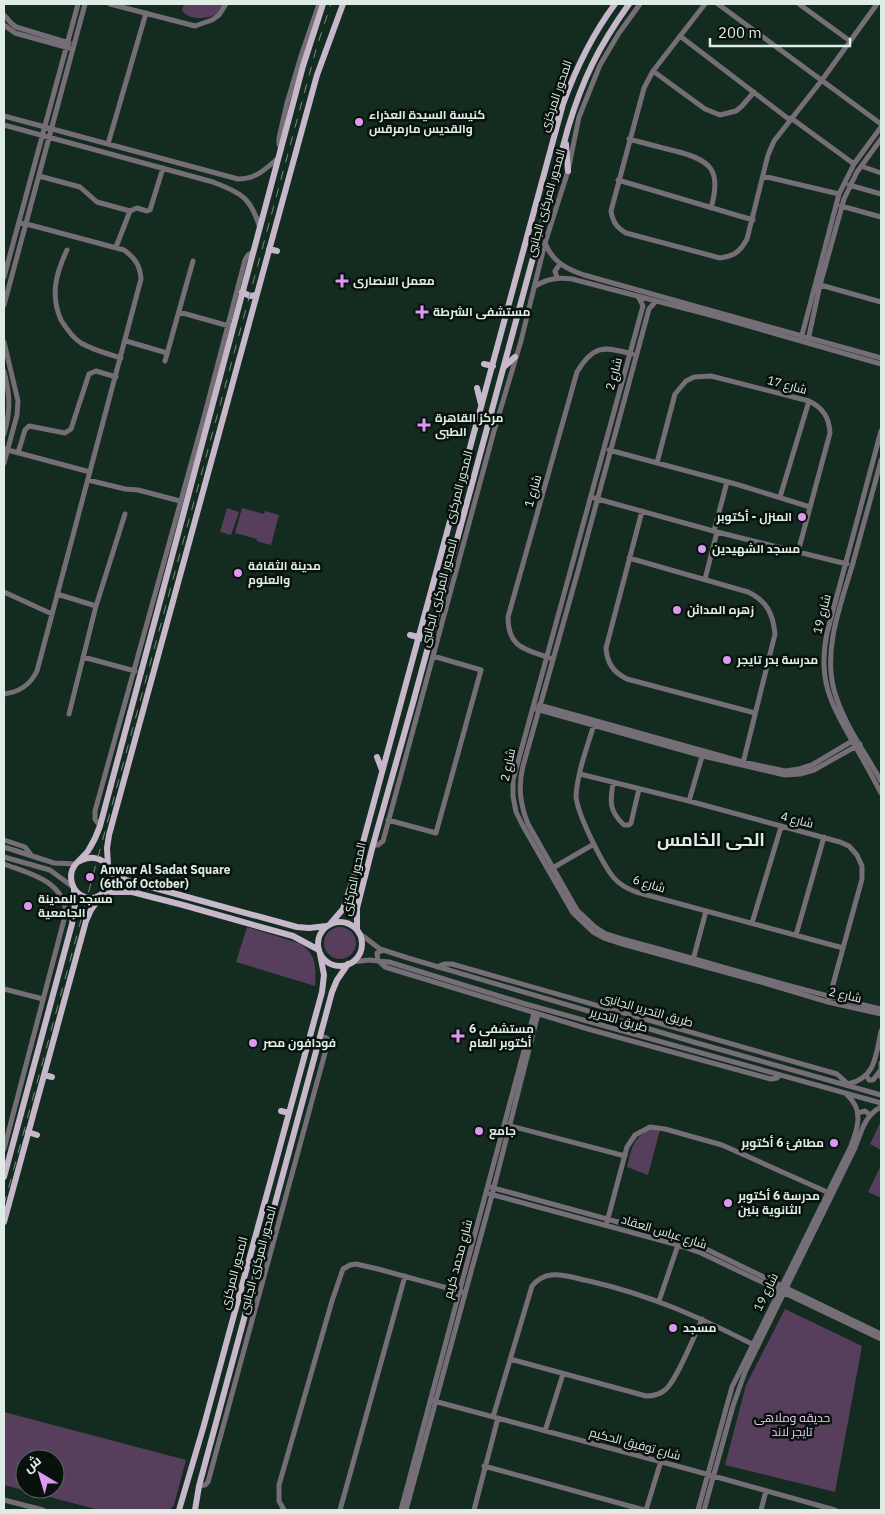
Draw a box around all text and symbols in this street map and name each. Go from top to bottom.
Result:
scale bar [710,15,850,47]
text: 200 m [718,23,762,42]
street label: المحور المركزى [536,58,575,134]
place label: كنيسة السيدة العذراء والقديس مارمرقس [369,107,485,137]
marker: كنيسة السيدة العذراء والقديس مارمرقس [353,116,365,128]
street label: المحور المركزى الجانبى [523,147,568,259]
place label: معمل الانصارى [353,273,435,289]
marker: معمل الانصارى [335,274,349,288]
place label: مستشفى الشرطة [433,304,530,320]
marker: مستشفى الشرطة [415,305,429,319]
street label: شارع 2 [602,356,626,392]
street label: شارع 17 [765,372,809,398]
place label: مركز القاهرة الطبى [435,410,504,440]
marker: مركز القاهرة الطبى [417,418,431,432]
street label: المحور المركزى [442,449,475,525]
street label: شارع 1 [521,473,545,509]
place label: المنزل - أكتوبر [716,509,792,525]
marker: المنزل - أكتوبر [796,511,808,523]
street label: المحور المركزى الجانبى [417,537,460,649]
place label: مسجد الشهيدين [712,541,800,557]
marker: مسجد الشهيدين [696,543,708,555]
place label: مدينة الثقافة والعلوم [248,558,321,588]
marker: مدينة الثقافة والعلوم [232,567,244,579]
street label: شارع 19 [809,592,835,636]
place label: زهره المدائن [687,602,754,618]
marker: زهره المدائن [671,604,683,616]
place label: مدرسة بدر تايجر [736,652,818,668]
marker: مدرسة بدر تايجر [721,654,733,666]
street label: شارع 2 [497,747,519,783]
street label: شارع 4 [779,808,815,832]
district label: الحى الخامس [657,828,765,851]
street label: المحور المركزى [338,841,369,917]
place label: Anwar Al Sadat Square (6th of October) [100,862,231,891]
marker: Anwar Al Sadat Square (6th of October) [84,871,96,883]
street label: شارع 6 [631,871,667,897]
place label: مسجد المدينة الجامعية [38,891,113,920]
marker: مسجد المدينة الجامعية [22,900,34,912]
street label: شارع 2 [827,983,863,1007]
street label: طريق التحرير الجانبى [599,990,695,1030]
street label: طريق التحرير [589,1005,649,1035]
place label: مستشفى 6 أكتوبر العام [469,1021,534,1051]
marker: مستشفى 6 أكتوبر العام [451,1029,465,1043]
place label: فودافون مصر [262,1035,336,1051]
marker: فودافون مصر [247,1037,259,1049]
place label: جامع [489,1123,516,1140]
marker: جامع [473,1125,485,1137]
place label: مطافئ 6 أكتوبر [740,1135,824,1151]
marker: مطافئ 6 أكتوبر [828,1137,840,1149]
place label: مدرسة 6 أكتوبر الثانوية بنين [737,1188,820,1218]
marker: مدرسة 6 أكتوبر الثانوية بنين [722,1197,734,1209]
street label: المحور المركزى الجانبى [236,1204,279,1316]
street label: شارع عباس العقاد [619,1211,709,1253]
street label: شارع محمد كريم [440,1217,476,1300]
street label: المحور المركزى [217,1235,250,1311]
street label: شارع 19 [750,1270,782,1314]
place label: مسجد [683,1320,716,1335]
marker: مسجد [667,1322,679,1334]
park label: حديقه وملاهى تايجر لاند [754,1410,830,1439]
street label: شارع توفيق الحكيم [588,1424,682,1464]
north arrow [15,1449,65,1499]
text: ش [19,1451,45,1476]

